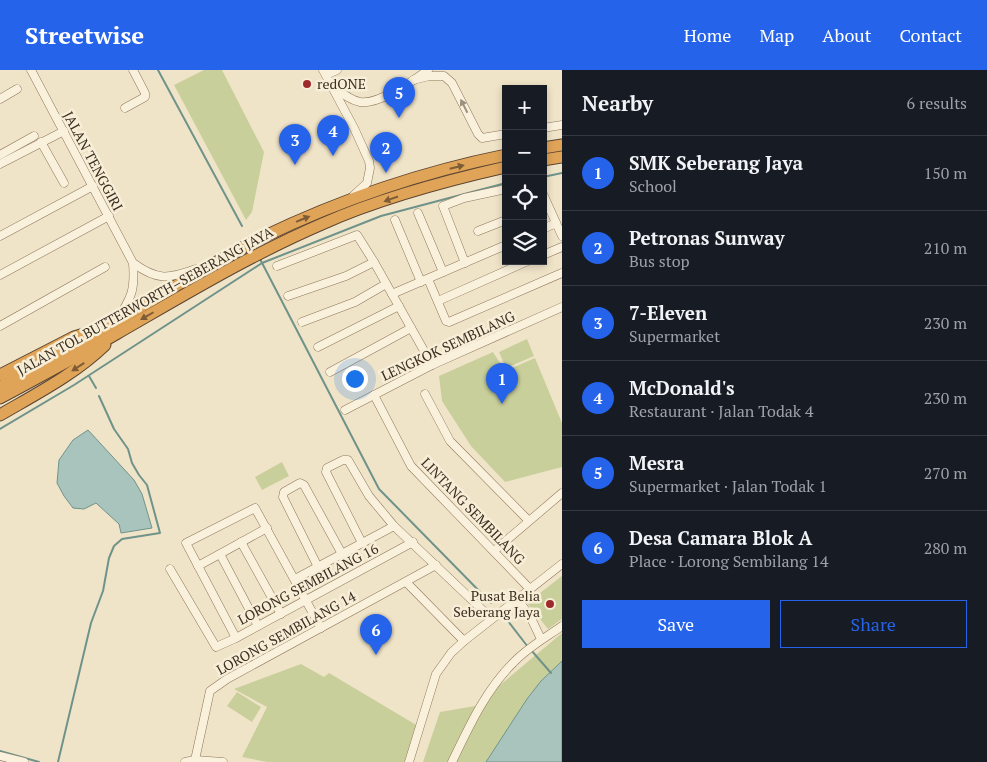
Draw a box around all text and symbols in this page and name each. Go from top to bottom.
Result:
text: Streetwise [25,19,144,51]
text: Home [684,23,731,47]
text: Map [759,23,794,47]
text: About [822,23,871,47]
text: Contact [899,23,962,47]
place label: redONE [317,74,366,93]
pin: 5 [383,77,415,118]
marker: redONE [301,78,313,90]
map controls [502,85,547,265]
button: + [502,85,547,130]
text: Nearby [582,89,653,117]
text: 6 results [907,92,967,114]
one-way arrow [460,99,468,113]
street label: JALAN TENGGIRI [59,108,128,214]
pin: 4 [317,115,349,156]
pin: 3 [279,124,311,165]
button: − [502,130,547,175]
pin: 2 [370,132,402,173]
text: SMK Seberang Jaya [629,150,803,175]
text: 1 [593,162,603,184]
text: 150 m [924,162,967,184]
one-way arrow [449,163,464,171]
button: locate [502,175,547,220]
text: School [629,175,677,197]
one-way arrow [384,196,399,203]
one-way arrow [296,215,311,223]
button: layers [502,220,547,265]
street label: JALAN TOL BUTTERWORTH–SEBERANG JAYA [13,222,277,379]
text: Petronas Sunway [629,225,785,250]
text: 2 [593,237,603,259]
text: 210 m [924,237,967,259]
text: Bus stop [629,250,690,272]
text: 7-Eleven [629,300,707,325]
street label: LENGKOK SEMBILANG [378,306,518,385]
one-way arrow [141,311,154,320]
text: 3 [593,312,603,334]
text: 230 m [924,312,967,334]
text: Supermarket [629,325,720,347]
one-way arrow [71,362,85,371]
pin: 1 [486,363,518,404]
your location [342,366,368,392]
text: McDonald's [629,375,735,400]
text: 4 [593,387,603,409]
text: 230 m [924,387,967,409]
text: Restaurant · Jalan Todak 4 [629,400,814,422]
text: Mesra [629,450,684,475]
street label: LINTANG SEMBILANG [417,453,530,568]
text: 5 [593,462,603,484]
text: 270 m [924,462,967,484]
text: Supermarket · Jalan Todak 1 [629,475,827,497]
text: Desa Camara Blok A [629,525,812,550]
text: 6 [593,537,603,559]
text: 280 m [924,537,967,559]
street label: LORONG SEMBILANG 16 [234,538,382,629]
text: Place · Lorong Sembilang 14 [629,550,828,572]
street label: LORONG SEMBILANG 14 [213,586,359,679]
place label: Pusat Belia Seberang Jaya [453,586,540,621]
marker: Pusat Belia Seberang Jaya [544,598,556,610]
button: Save [582,600,770,648]
button: Share [780,600,967,648]
pin: 6 [360,614,392,655]

